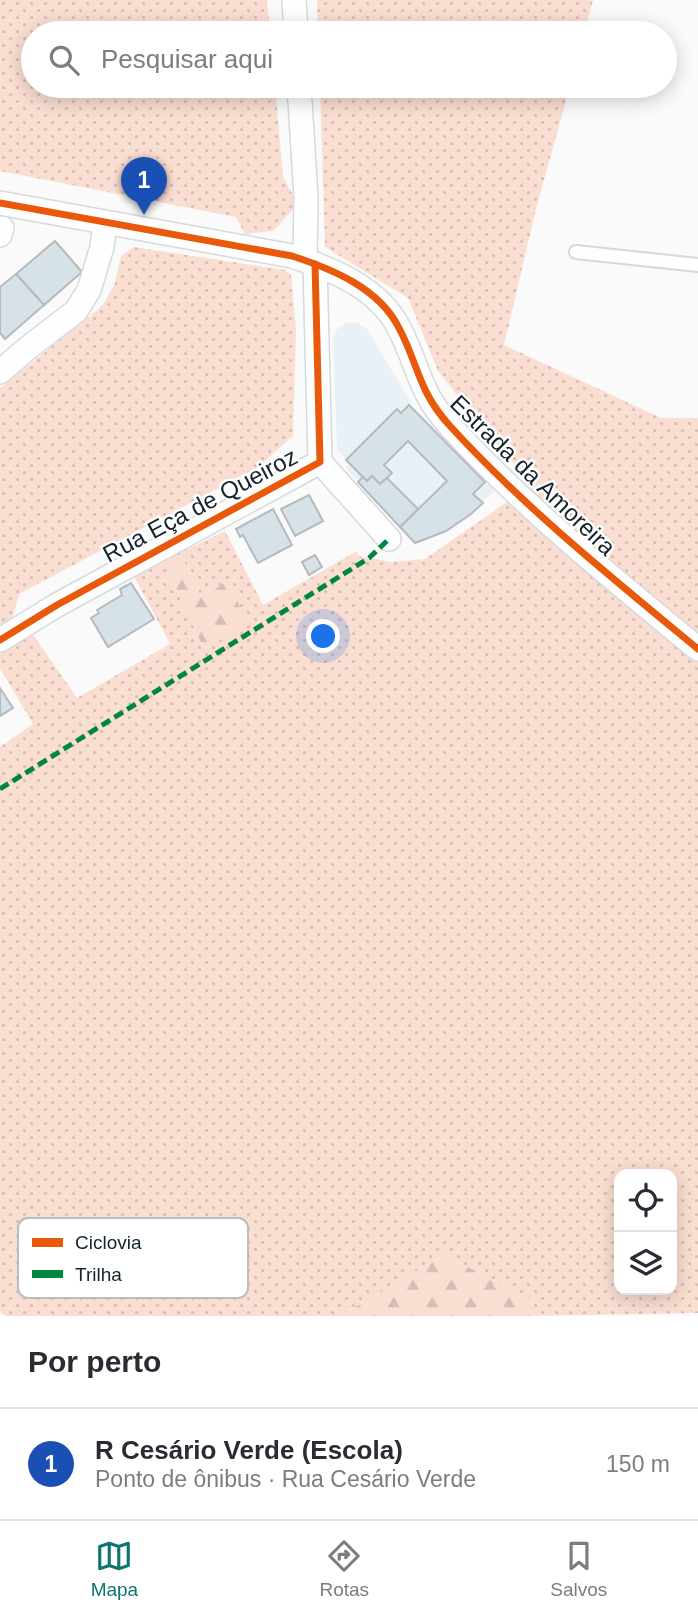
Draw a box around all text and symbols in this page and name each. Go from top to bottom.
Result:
search box [21,21,677,98]
icon: search [45,41,83,79]
text: Pesquisar aqui [101,44,273,74]
pin: 1 [121,157,167,215]
street label: Estrada da Amoreira [445,389,622,561]
street label: Rua Eça de Queiroz [98,442,302,568]
your location [306,619,340,653]
map controls [614,1169,677,1295]
button: locate [614,1169,677,1232]
legend [18,1218,248,1298]
text: Ciclovia [75,1232,142,1253]
button: layers [614,1232,677,1295]
text: Trilha [75,1264,122,1285]
text: Por perto [28,1345,161,1378]
text: R Cesário Verde (Escola) [95,1435,403,1465]
text: 1 [45,1451,57,1477]
text: 150 m [606,1451,670,1477]
text: Ponto de ônibus · Rua Cesário Verde [95,1466,476,1492]
tab: Mapa [91,1537,138,1601]
tab: Rotas [319,1537,369,1601]
tab: Salvos [550,1537,607,1601]

